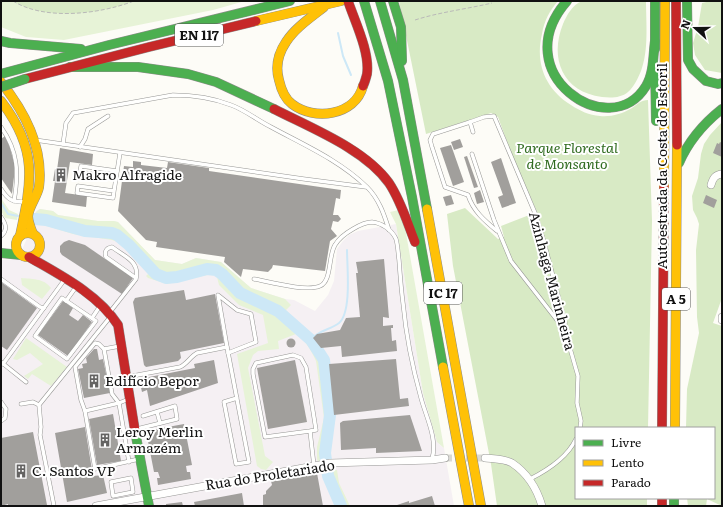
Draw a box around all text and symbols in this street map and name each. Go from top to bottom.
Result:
north arrow [675,8,715,48]
text: N [676,17,694,31]
road number: EN 117 [175,24,223,46]
street label: Autoestrada da Costa do Estoril [651,62,671,269]
park label: Parque Florestal de Monsanto [516,137,618,173]
place label: Makro Alfragide [72,164,182,184]
building icon: Makro Alfragide [53,167,69,183]
street label: Azinhaga Marinheira [525,209,581,353]
road number: IC 17 [424,282,462,304]
road number: A 5 [662,288,690,310]
place label: Edifício Bepor [105,370,199,390]
building icon: Edifício Bepor [86,373,102,389]
place label: Leroy Merlin Armazém [116,421,203,457]
legend [575,427,715,499]
building icon: Leroy Merlin Armazém [97,432,113,448]
text: Livre [611,433,641,451]
text: Lento [611,453,644,471]
street label: Rua do Proletariado [204,454,336,494]
place label: C. Santos VP [32,460,116,480]
building icon: C. Santos VP [13,463,29,479]
text: Parado [611,473,651,491]

